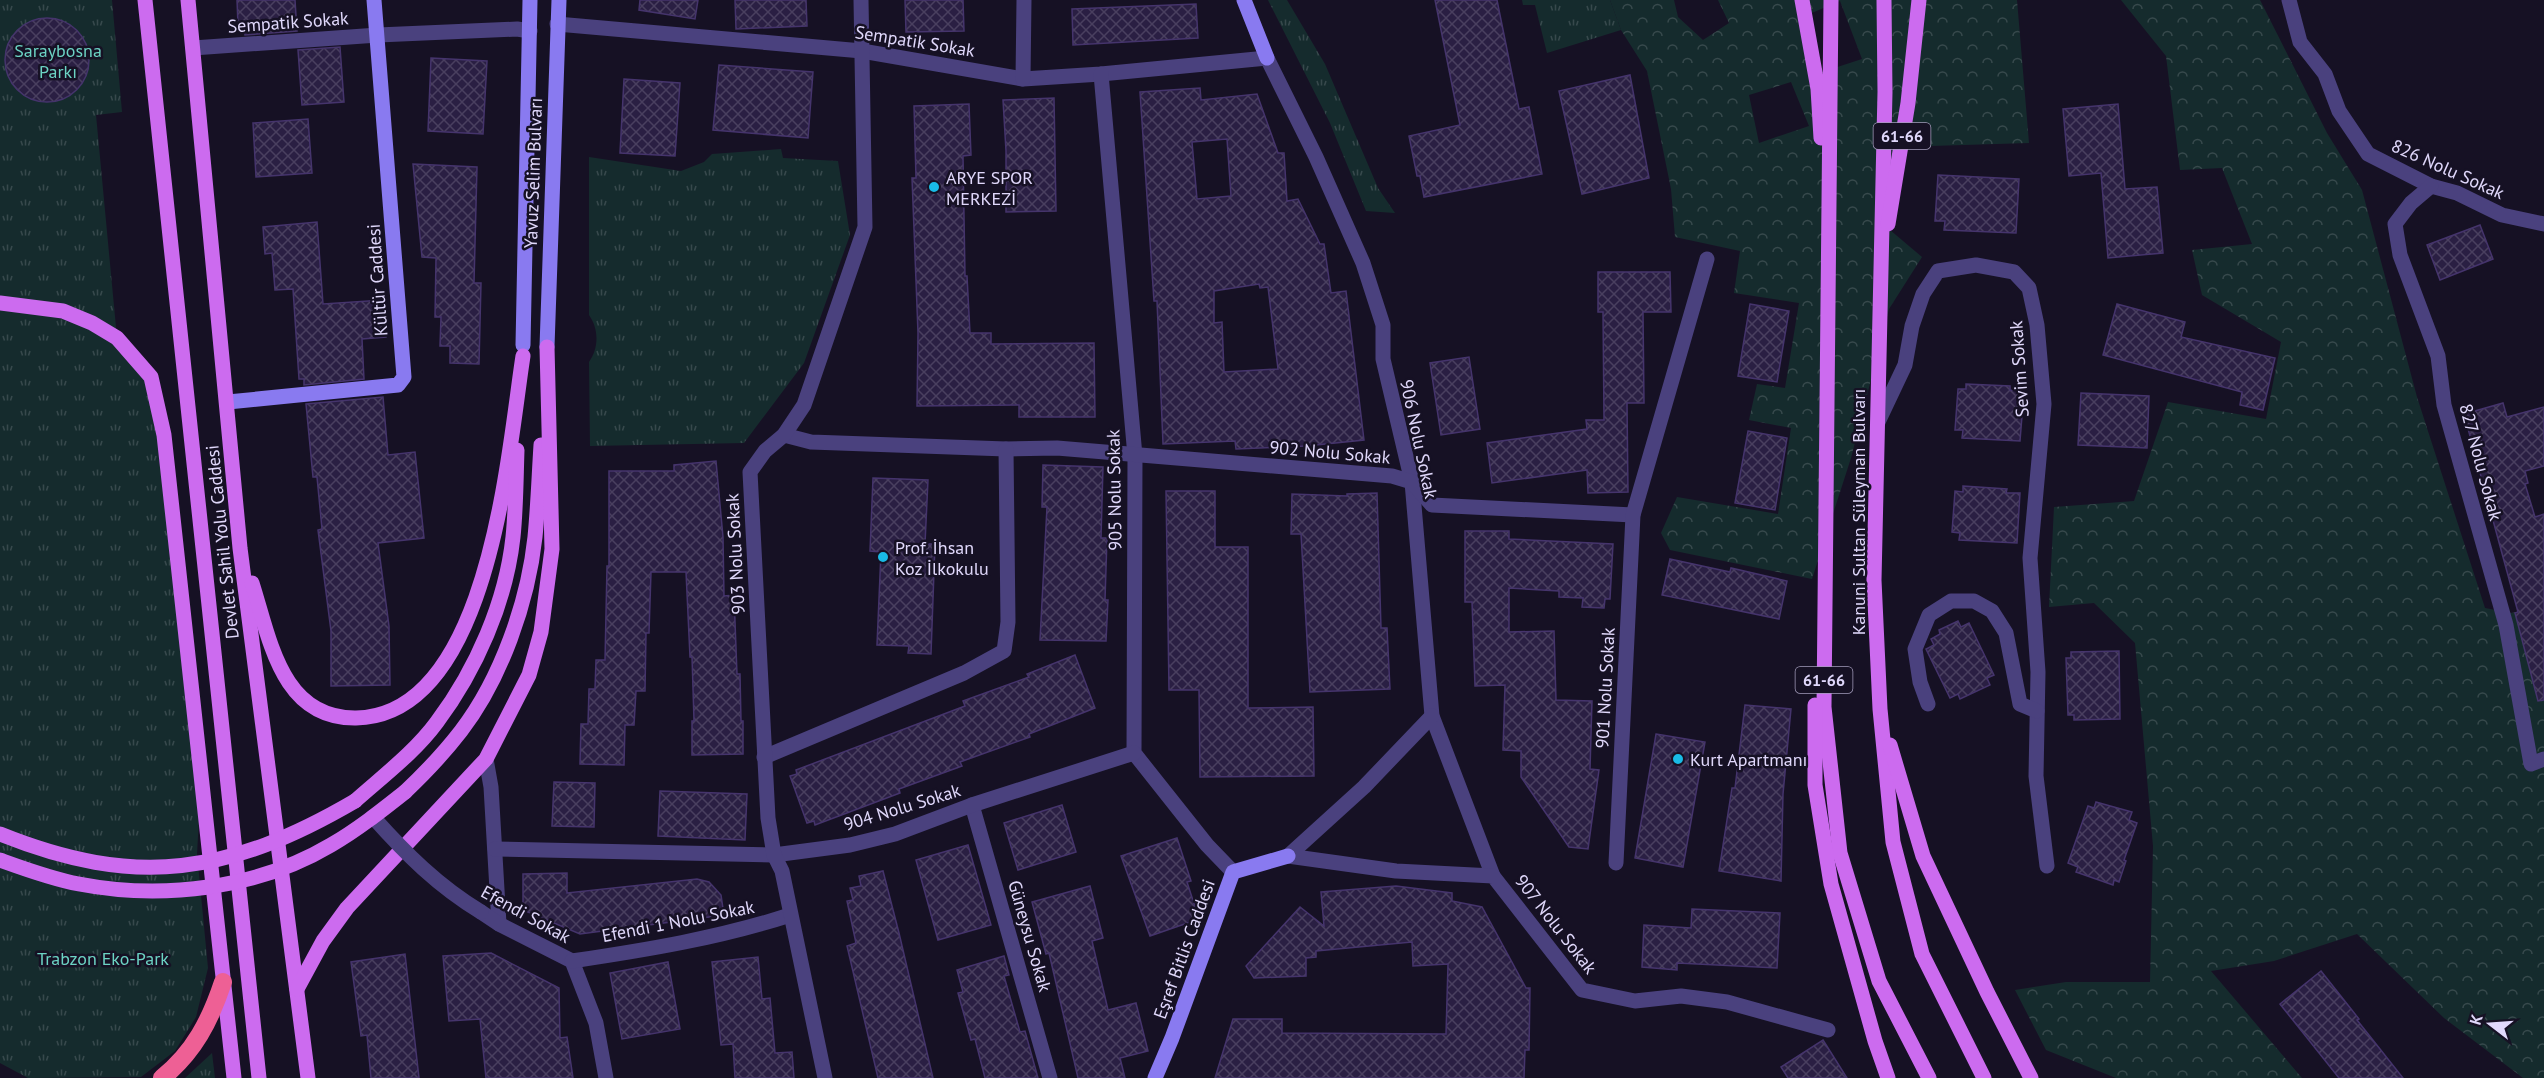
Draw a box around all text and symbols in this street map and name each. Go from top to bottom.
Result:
street label: Sempatik Sokak [227,6,350,38]
street label: Sempatik Sokak [853,20,977,62]
park label: Saraybosna Parkı [14,39,102,83]
street label: Yavuz Selim Bulvarı [519,97,547,249]
road number: 61-66 [1874,123,1930,149]
street label: 826 Nolu Sokak [2388,134,2508,204]
place label: ARYE SPOR MERKEZİ [946,166,1033,210]
marker: ARYE SPOR MERKEZİ [927,180,941,194]
street label: Kültür Caddesi [362,223,392,337]
street label: Sevim Sokak [2004,320,2034,418]
street label: 906 Nolu Sokak [1395,377,1443,501]
street label: Kanuni Sultan Süleyman Bulvarı [1847,389,1870,635]
street label: 827 Nolu Sokak [2454,401,2508,523]
street label: 905 Nolu Sokak [1101,429,1127,551]
street label: 902 Nolu Sokak [1269,435,1392,469]
street label: Devlet Sahil Yolu Caddesi [200,444,244,640]
street label: 903 Nolu Sokak [720,493,750,615]
place label: Prof. İhsan Koz İlkokulu [895,536,989,580]
marker: Prof. İhsan Koz İlkokulu [876,550,890,564]
street label: 901 Nolu Sokak [1590,627,1620,749]
road number: 61-66 [1796,667,1852,693]
place label: Kurt Apartmanı [1690,748,1807,771]
marker: Kurt Apartmanı [1671,752,1685,766]
street label: 904 Nolu Sokak [841,778,964,836]
street label: 907 Nolu Sokak [1510,870,1602,979]
street label: Eşref Bitlis Caddesi [1148,876,1220,1022]
street label: Güneysu Sokak [1003,877,1057,995]
street label: Efendi Sokak [477,880,575,948]
street label: Efendi 1 Nolu Sokak [600,895,757,947]
park label: Trabzon Eko-Park [37,947,169,970]
north arrow [2460,994,2520,1054]
text: K [2465,1012,2487,1027]

